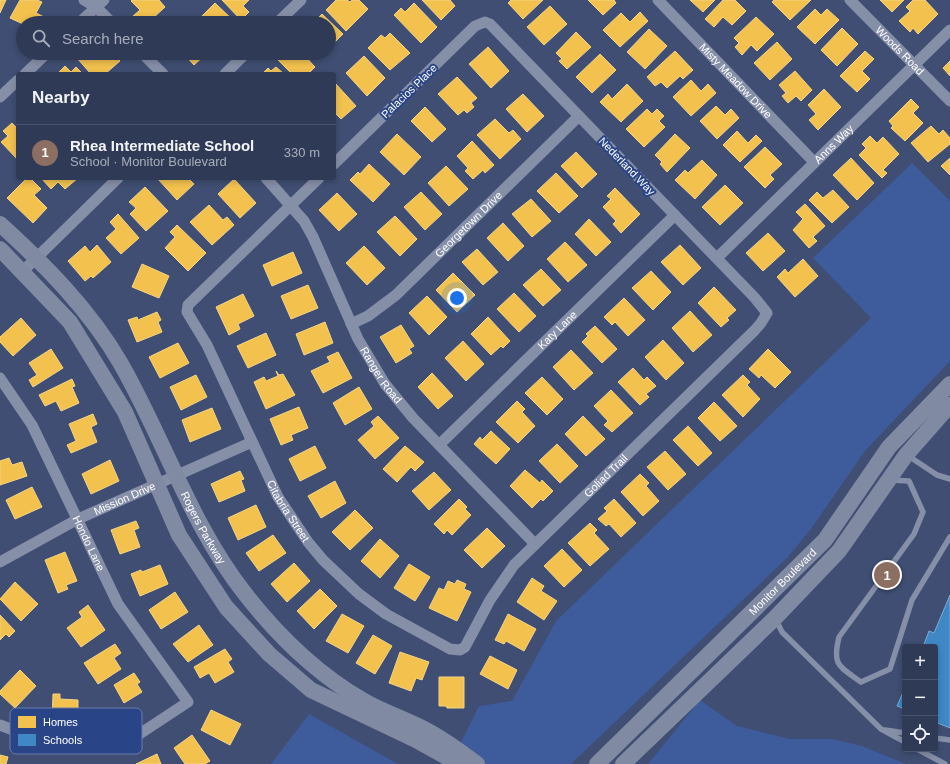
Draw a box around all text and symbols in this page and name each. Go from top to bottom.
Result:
search box [16,16,336,60]
street label: Woods Road [873,24,927,77]
icon: search [30,27,52,49]
text: Search here [62,30,144,47]
street label: Misty Meadow Drive [697,41,774,121]
street label: Palacios Place [379,62,439,120]
text: Nearby [32,88,90,107]
street label: Anns Way [812,122,856,166]
street label: Nederland Way [596,135,658,198]
text: Rhea Intermediate School [70,137,254,154]
text: 1 [41,145,49,160]
text: 330 m [284,145,320,160]
text: School · Monitor Boulevard [70,154,227,169]
street label: Georgetown Drive [432,189,504,260]
your location [447,288,467,308]
street label: Katy Lane [535,308,579,351]
street label: Ranger Road [358,345,404,406]
street label: Goliad Trail [582,452,630,499]
street label: Citabria Street [265,478,312,544]
street label: Mission Drive [92,480,157,517]
street label: Rogers Parkway [179,489,228,566]
street label: Hondo Lane [70,514,107,573]
street label: Monitor Boulevard [746,546,819,617]
pin: 1 [874,560,900,590]
map controls [902,644,938,752]
button: + [902,644,938,680]
button: − [902,680,938,716]
legend [10,708,142,754]
text: Homes [43,716,78,728]
button: locate [902,716,938,752]
text: Schools [43,734,83,746]

